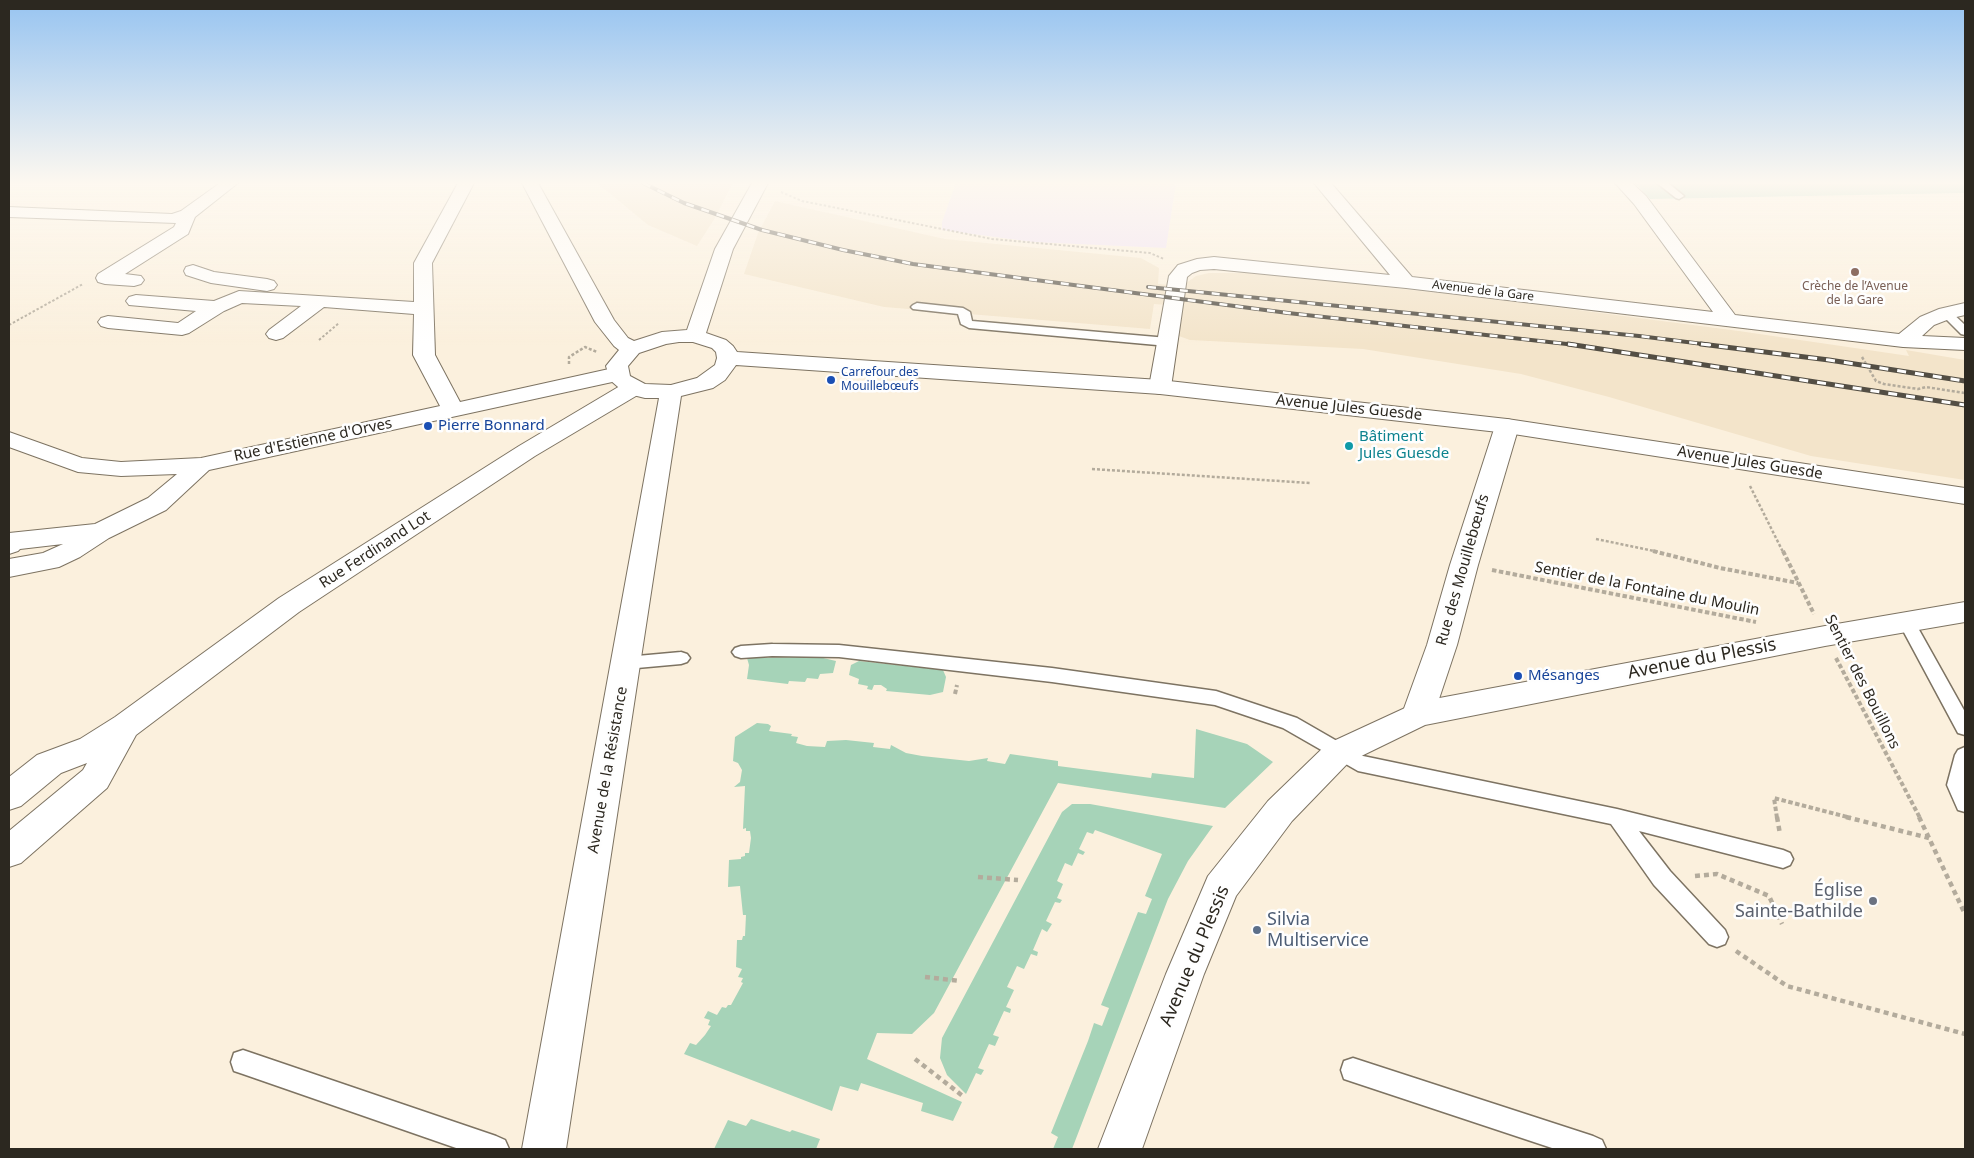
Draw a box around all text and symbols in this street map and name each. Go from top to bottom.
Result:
marker: Crèche de l’Avenue de la Gare [1849,266,1861,278]
street label: Avenue de la Gare [1431,278,1535,304]
place label: Crèche de l’Avenue de la Gare [1802,280,1908,308]
place label: Carrefour des Mouillebœufs [841,366,919,394]
marker: Carrefour des Mouillebœufs [825,374,837,386]
street label: Avenue Jules Guesde [1275,391,1423,425]
street label: Rue d'Estienne d'Orves [232,414,394,466]
place label: Pierre Bonnard [438,417,545,435]
marker: Pierre Bonnard [422,420,434,432]
place label: Bâtiment Jules Guesde [1359,428,1449,463]
marker: Bâtiment Jules Guesde [1343,440,1355,452]
street label: Avenue Jules Guesde [1676,443,1824,483]
street label: Rue des Mouillebœufs [1433,492,1493,648]
street label: Rue Ferdinand Lot [316,507,434,593]
street label: Sentier de la Fontaine du Moulin [1533,558,1761,620]
street label: Sentier des Bouillons [1820,612,1904,752]
street label: Avenue du Plessis [1626,634,1778,684]
place label: Mésanges [1528,667,1600,685]
marker: Mésanges [1512,670,1524,682]
street label: Avenue de la Résistance [584,685,632,855]
place label: Église Sainte-Bathilde [1735,880,1863,922]
street label: Avenue du Plessis [1156,882,1234,1030]
marker: Église Sainte-Bathilde [1867,895,1879,907]
place label: Silvia Multiservice [1267,909,1369,952]
marker: Silvia Multiservice [1251,924,1263,936]

